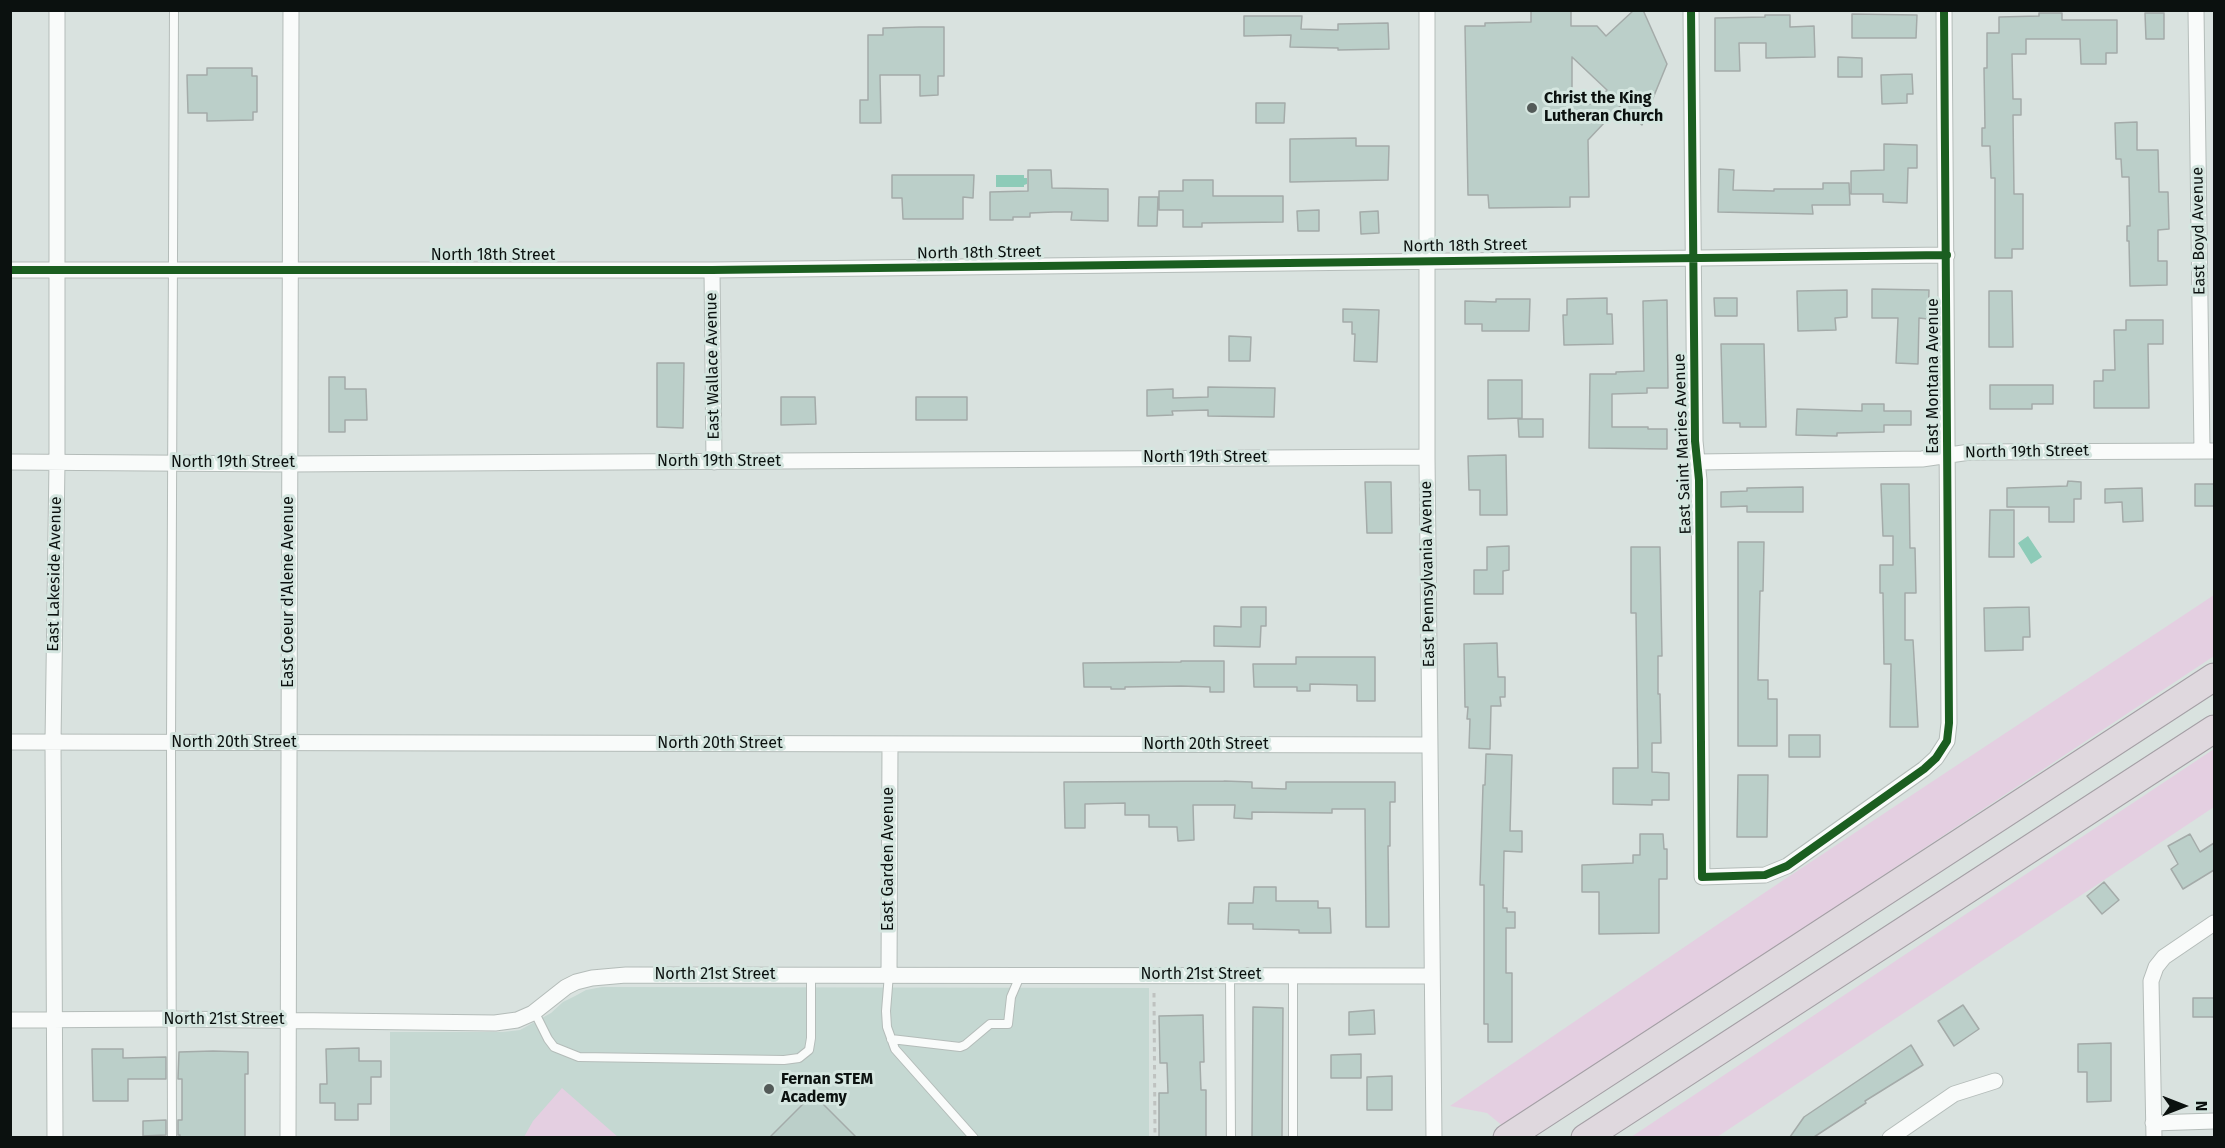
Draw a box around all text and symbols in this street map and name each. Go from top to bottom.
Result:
place label: Christ the King Lutheran Church [1544,89,1663,127]
marker: Christ the King Lutheran Church [1525,101,1539,115]
street label: East Boyd Avenue [2188,167,2210,295]
street label: North 18th Street [1403,235,1527,257]
street label: North 18th Street [917,242,1041,264]
street label: North 18th Street [431,246,555,266]
street label: East Wallace Avenue [702,292,724,440]
street label: East Montana Avenue [1924,298,1944,454]
street label: East Saint Maries Avenue [1670,353,1696,535]
street label: North 19th Street [1965,441,2089,463]
street label: North 19th Street [1143,448,1267,468]
street label: North 19th Street [657,452,781,472]
street label: North 19th Street [171,453,295,473]
street label: East Pennsylvania Avenue [1417,481,1439,667]
street label: East Lakeside Avenue [44,496,66,652]
street label: East Coeur d'Alene Avenue [279,496,299,688]
street label: North 20th Street [171,733,297,753]
street label: North 20th Street [657,734,783,754]
street label: North 20th Street [1143,735,1269,755]
street label: East Garden Avenue [879,787,899,931]
street label: North 21st Street [654,965,776,985]
street label: North 21st Street [1140,965,1262,985]
street label: North 21st Street [163,1010,285,1030]
place label: Fernan STEM Academy [781,1070,873,1108]
north arrow [2153,1076,2213,1136]
marker: Fernan STEM Academy [762,1082,776,1096]
text: N [2192,1101,2211,1111]

